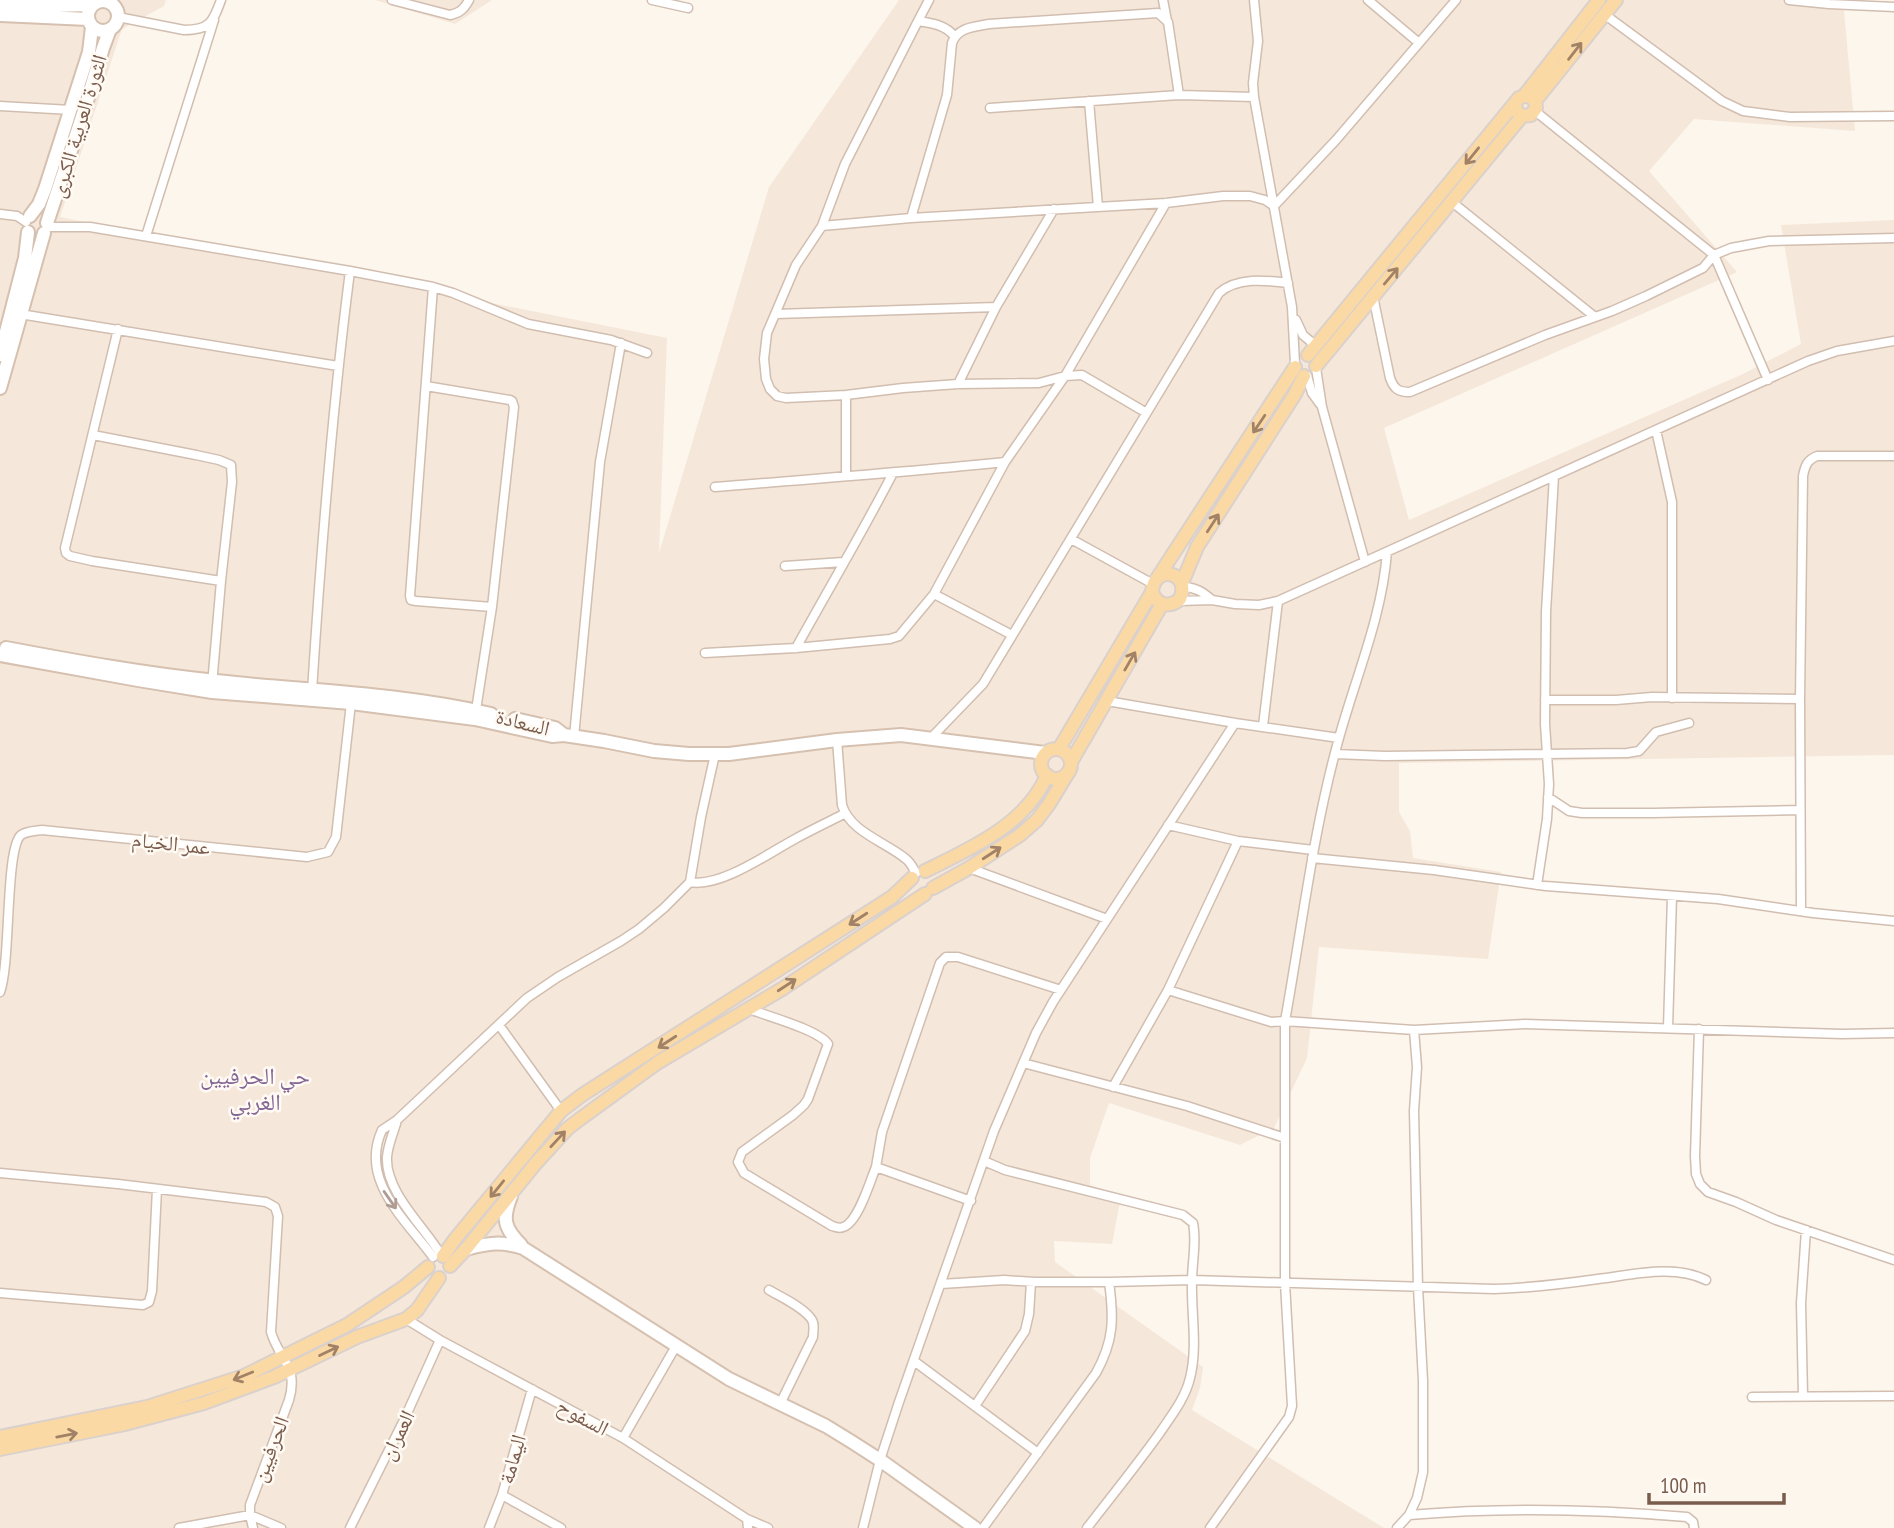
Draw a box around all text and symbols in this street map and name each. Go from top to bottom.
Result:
one-way arrow [1567,42,1583,60]
street label: الثورة العربية الكبرى [43,51,113,201]
one-way arrow [1464,146,1480,164]
one-way arrow [1383,267,1399,285]
one-way arrow [1251,414,1266,433]
one-way arrow [1206,513,1220,533]
one-way arrow [1123,651,1137,671]
street label: السعادة [493,702,553,742]
street label: عمر الخيام [130,825,212,862]
one-way arrow [982,846,1001,860]
one-way arrow [849,912,868,926]
one-way arrow [777,978,796,992]
one-way arrow [657,1035,677,1049]
district label: حي الحرفيين الغربي [200,1061,310,1120]
one-way arrow [550,1131,567,1148]
one-way arrow [489,1180,505,1198]
one-way arrow [383,1190,397,1209]
one-way arrow [318,1343,339,1357]
one-way arrow [233,1370,255,1383]
street label: السفوح [553,1392,613,1442]
street label: العمران [373,1405,421,1465]
street label: الحرفيين [245,1412,295,1486]
one-way arrow [55,1428,78,1442]
street label: اليمامة [492,1431,532,1487]
scale bar [1649,1462,1784,1506]
text: 100 m [1660,1472,1706,1499]

